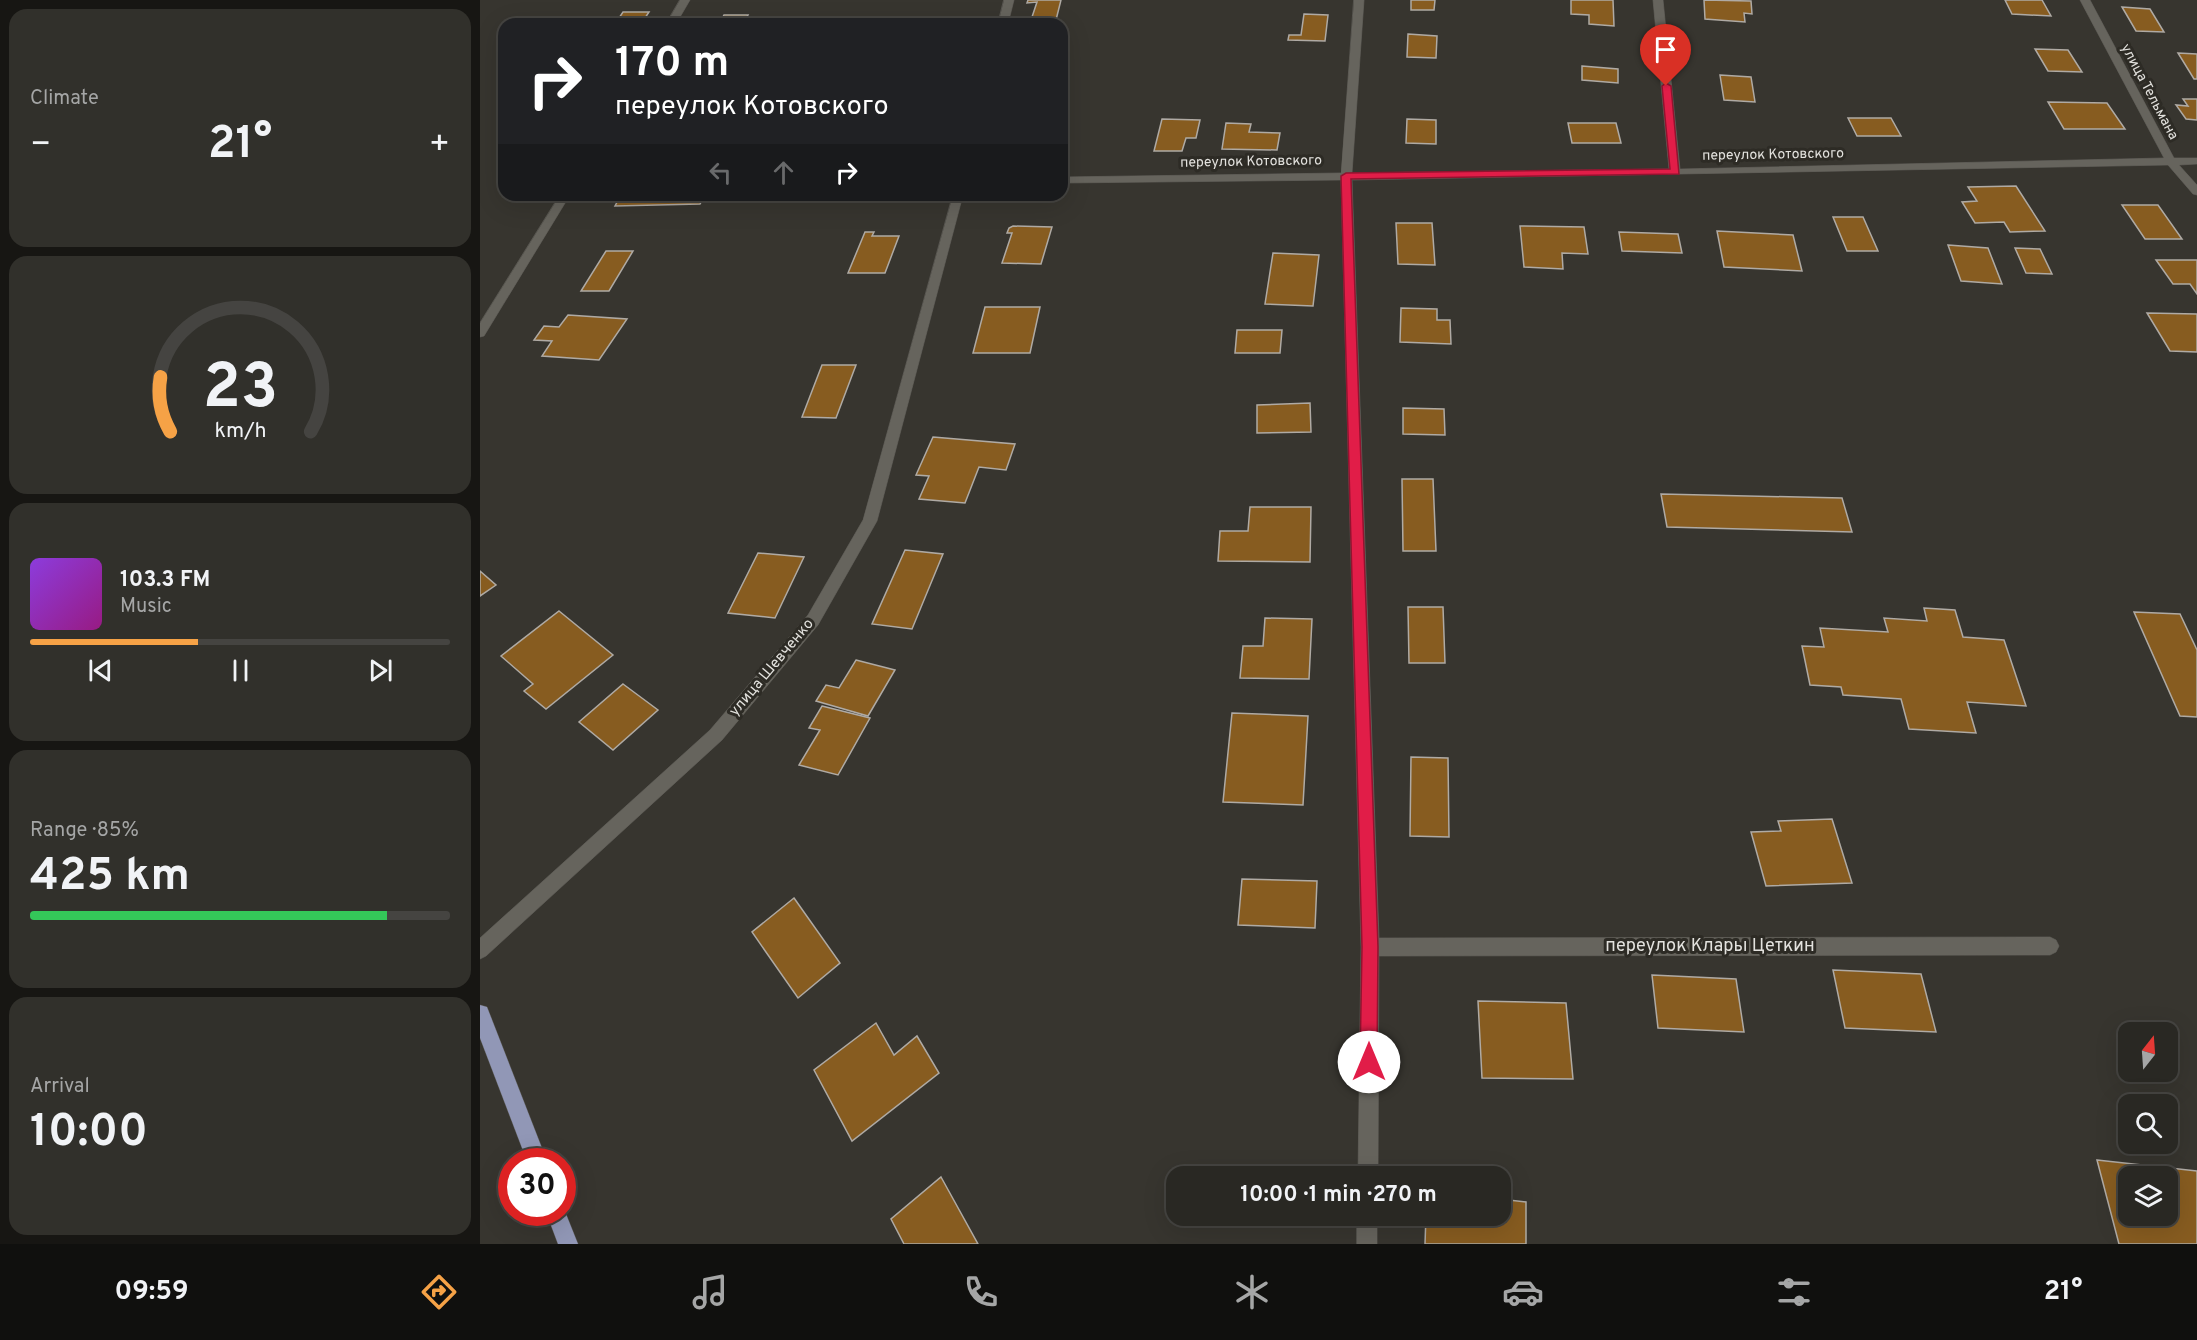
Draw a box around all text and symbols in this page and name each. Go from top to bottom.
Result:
pin [1640,24,1691,86]
icon: arrive [1649,33,1682,66]
text: 170 m [615,38,729,91]
street label: улица Тельмана [2117,41,2181,143]
icon: right [516,42,594,120]
text: Climate [30,86,99,112]
text: переулок Котовского [615,90,889,124]
text: 21° [208,117,272,174]
text: − [30,125,51,167]
text: + [429,125,450,167]
street label: переулок Котовского [1702,145,1844,165]
street label: переулок Котовского [1180,152,1322,172]
icon: left [704,156,737,189]
icon: ahead [767,156,800,189]
icon: right [830,156,863,189]
text: 23 [202,351,278,430]
text: km/h [214,418,266,445]
text: 103.3 FM [120,567,210,594]
text: Music [120,594,172,620]
street label: улица Шевченко [726,615,818,721]
icon: previous [84,654,117,687]
icon: pause [224,654,257,687]
icon: next [364,654,397,687]
text: Range · 85% [30,818,139,844]
text: 425 km [30,849,190,906]
street label: переулок Клары Цеткин [1605,935,1815,958]
north arrow [2118,1022,2178,1082]
map controls [2118,1022,2178,1226]
position arrow [1337,1030,1401,1094]
text: Arrival [30,1074,90,1100]
button: search [2118,1094,2178,1154]
text: 10:00 [30,1105,148,1162]
speed limit sign: 30 [498,1148,576,1226]
button: layers [2118,1166,2178,1226]
text: 10:00 · 1 min · 270 m [1240,1182,1437,1209]
icon: directions [418,1271,460,1313]
icon: music [689,1271,731,1313]
icon: phone [960,1271,1002,1313]
icon: climate [1231,1271,1273,1313]
icon: car [1502,1271,1544,1313]
icon: filters [1773,1271,1815,1313]
text: 09:59 [115,1275,189,1309]
text: 21° [2044,1275,2082,1309]

